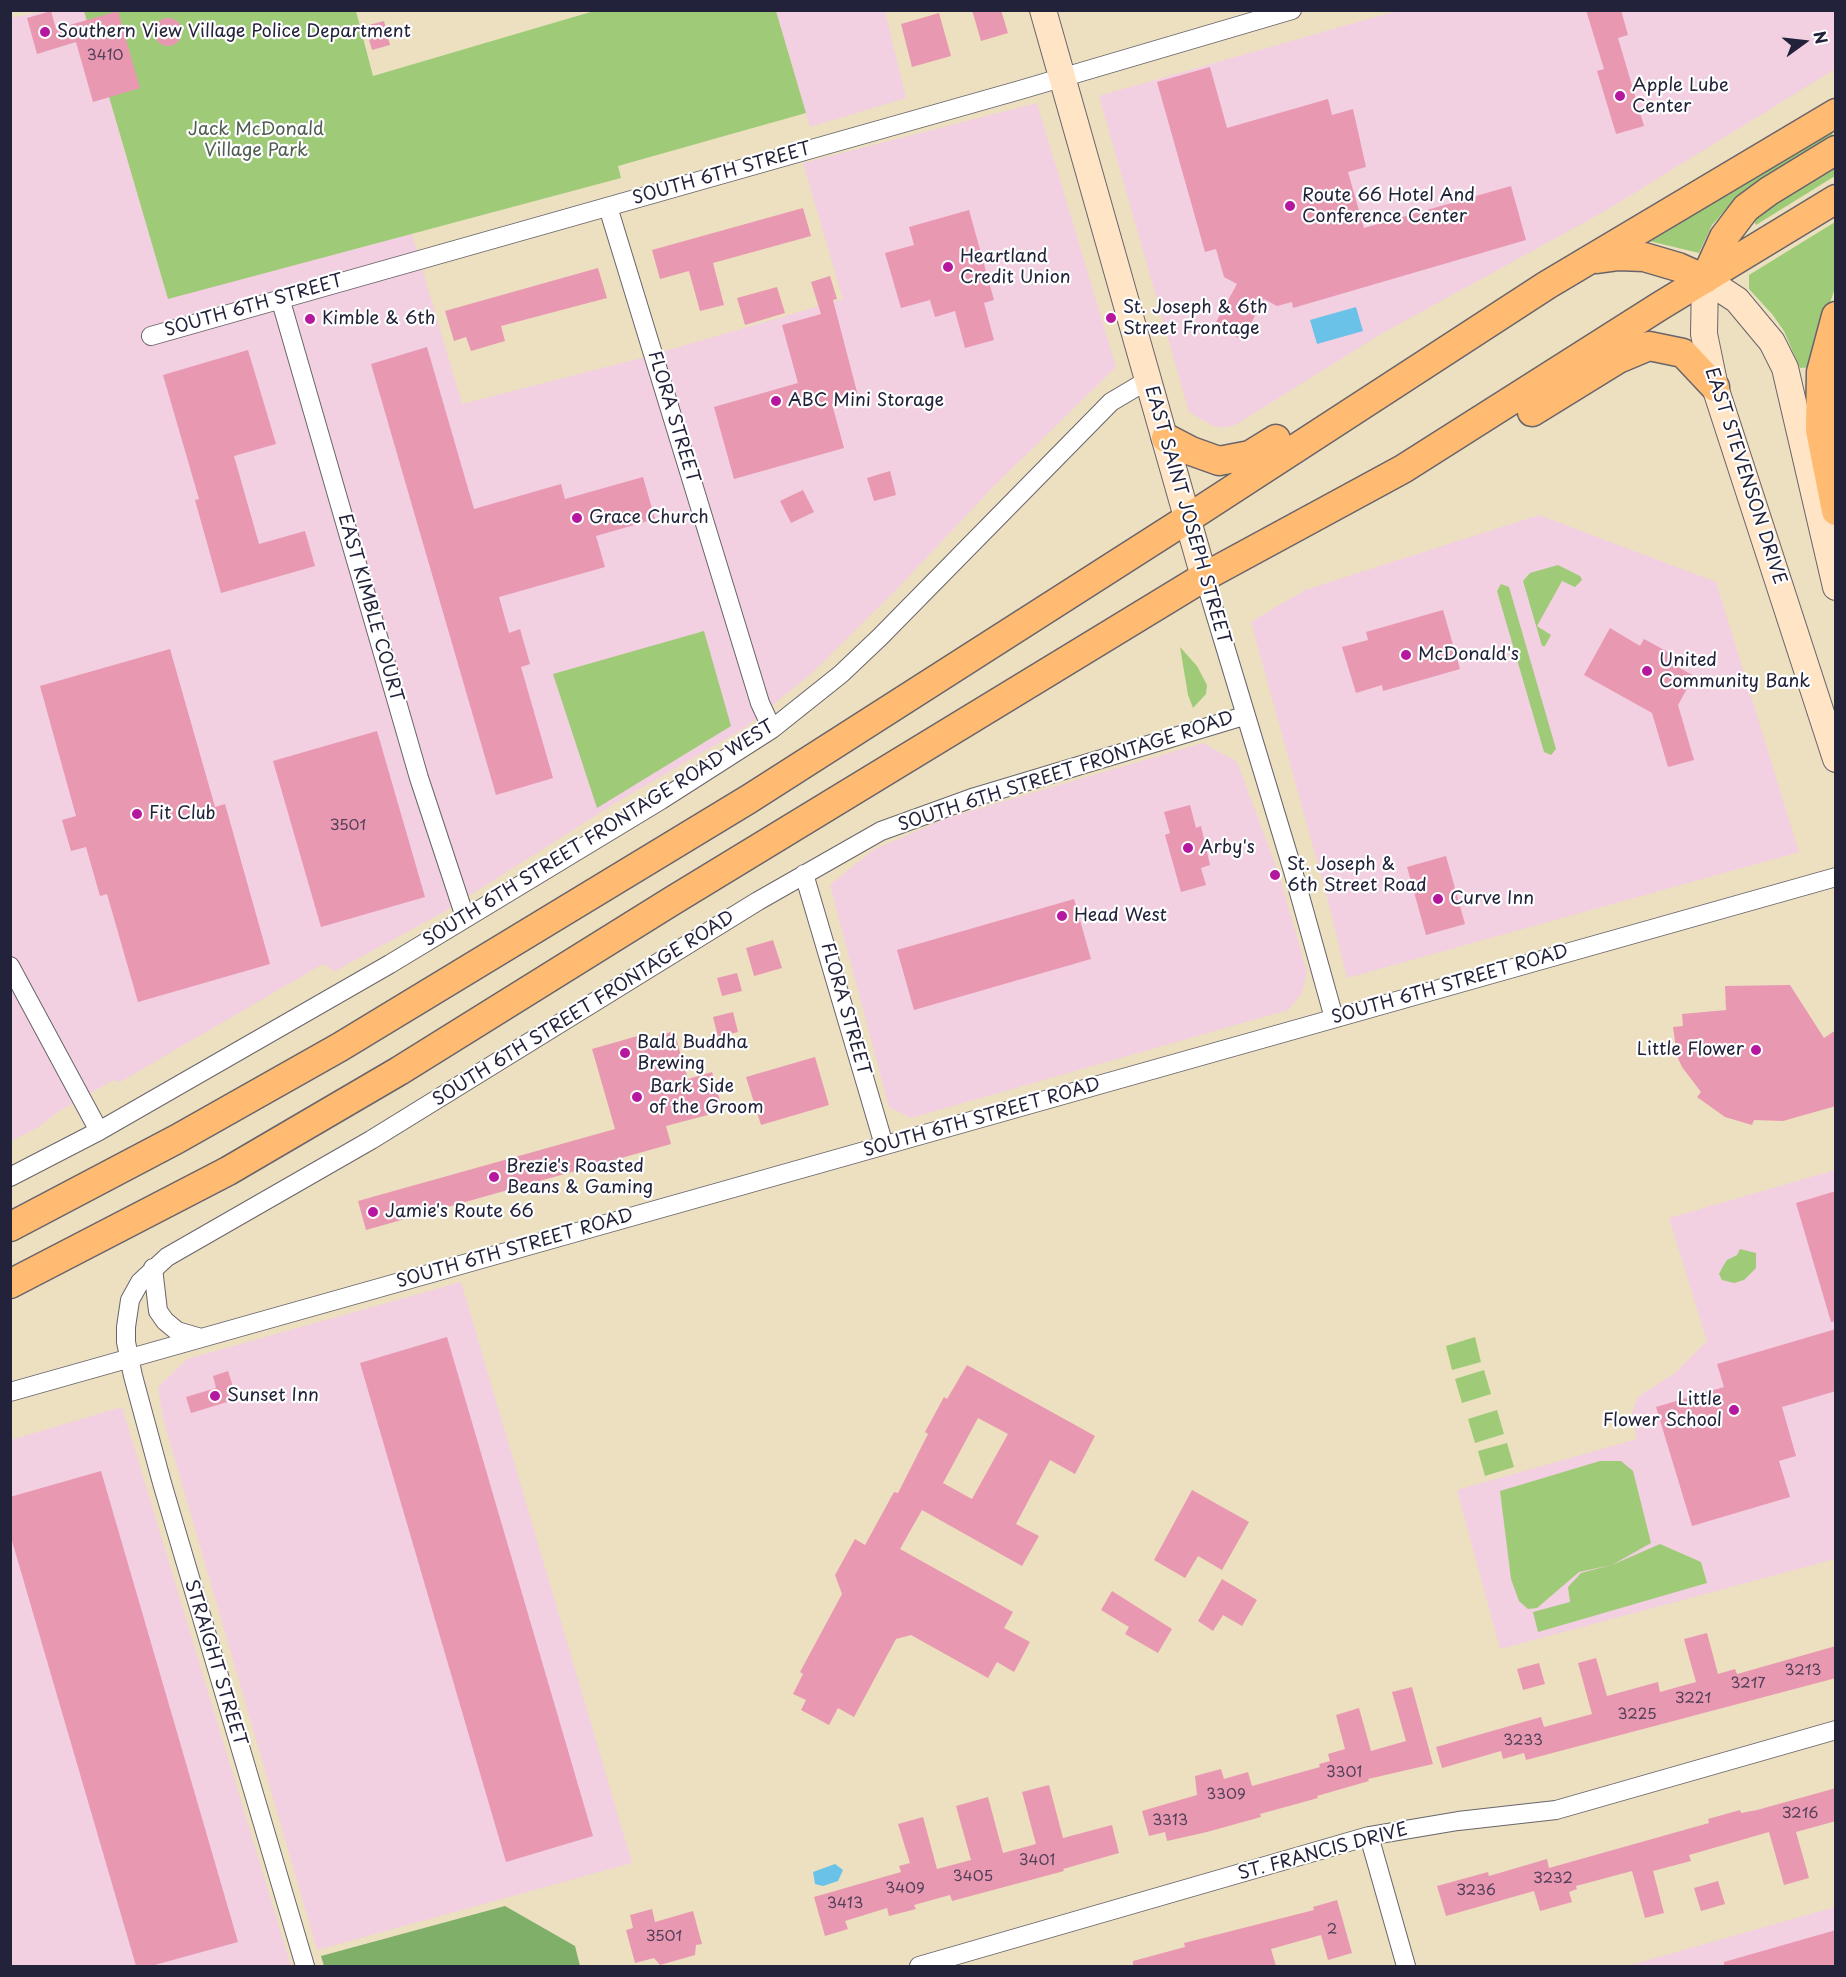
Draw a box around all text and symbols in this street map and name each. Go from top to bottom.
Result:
north arrow [1774,12,1834,72]
place label: Southern View Village Police Department [57,21,411,43]
marker: Southern View Village Police Department [38,25,52,39]
text: N [1808,28,1835,47]
house number: 3410 [87,47,123,65]
place label: Apple Lube Center [1632,75,1729,118]
marker: Apple Lube Center [1613,89,1627,103]
park label: Jack McDonald Village Park [188,119,324,162]
street label: SOUTH 6TH STREET [630,138,814,210]
place label: Route 66 Hotel And Conference Center [1302,185,1475,228]
marker: Route 66 Hotel And Conference Center [1283,199,1297,213]
place label: Heartland Credit Union [960,246,1070,288]
marker: Heartland Credit Union [941,260,955,274]
street label: SOUTH 6TH STREET [162,270,346,342]
place label: St. Joseph & 6th Street Frontage [1123,297,1268,340]
place label: Kimble & 6th [322,308,436,330]
marker: St. Joseph & 6th Street Frontage [1104,311,1118,325]
marker: Kimble & 6th [303,312,317,326]
street label: FLORA STREET [643,348,703,486]
street label: EAST STEVENSON DRIVE [1700,365,1790,587]
street label: EAST SAINT JOSEPH STREET [1140,383,1234,647]
place label: ABC Mini Storage [788,390,944,412]
marker: ABC Mini Storage [769,394,783,408]
place label: Grace Church [589,507,709,529]
street label: EAST KIMBLE COURT [333,511,407,705]
marker: Grace Church [570,511,584,525]
place label: McDonald's [1418,644,1519,666]
marker: McDonald's [1399,648,1413,662]
place label: United Community Bank [1659,650,1810,692]
marker: United Community Bank [1640,664,1654,678]
street label: SOUTH 6TH STREET FRONTAGE ROAD [896,707,1236,837]
street label: SOUTH 6TH STREET FRONTAGE ROAD WEST [419,716,779,952]
place label: Fit Club [149,803,216,825]
marker: Fit Club [130,807,144,821]
house number: 3501 [330,817,366,835]
place label: Arby's [1200,837,1255,859]
marker: Arby's [1181,841,1195,855]
place label: St. Joseph & 6th Street Road [1287,854,1427,896]
marker: St. Joseph & 6th Street Road [1268,868,1282,882]
place label: Curve Inn [1450,888,1534,910]
marker: Curve Inn [1431,892,1445,906]
place label: Head West [1074,905,1167,927]
street label: SOUTH 6TH STREET FRONTAGE ROAD [429,907,739,1111]
marker: Head West [1055,909,1069,923]
street label: FLORA STREET [816,940,874,1078]
street label: SOUTH 6TH STREET ROAD [1329,941,1571,1029]
place label: Bald Buddha Brewing [637,1032,748,1074]
place label: Little Flower [1637,1039,1744,1061]
marker: Little Flower [1749,1043,1763,1057]
marker: Bald Buddha Brewing [618,1046,632,1060]
street label: SOUTH 6TH STREET ROAD [861,1074,1103,1162]
place label: Bark Side of the Groom [649,1076,764,1118]
marker: Bark Side of the Groom [630,1090,644,1104]
place label: Brezie's Roasted Beans & Gaming [506,1156,653,1198]
marker: Brezie's Roasted Beans & Gaming [487,1170,501,1184]
place label: Jamie's Route 66 [385,1201,534,1223]
marker: Jamie's Route 66 [366,1205,380,1219]
street label: SOUTH 6TH STREET ROAD [394,1205,636,1293]
place label: Sunset Inn [227,1385,319,1407]
marker: Sunset Inn [208,1389,222,1403]
place label: Little Flower School [1603,1389,1722,1432]
marker: Little Flower School [1727,1403,1741,1417]
street label: STRAIGHT STREET [179,1577,251,1749]
house number: 3213 [1785,1662,1821,1680]
house number: 3217 [1731,1675,1765,1693]
house number: 3221 [1675,1690,1711,1708]
house number: 3225 [1617,1706,1657,1724]
house number: 3233 [1503,1732,1543,1750]
house number: 3301 [1326,1764,1362,1782]
house number: 3309 [1206,1786,1246,1804]
house number: 3216 [1782,1805,1818,1823]
house number: 3313 [1152,1812,1188,1830]
street label: ST. FRANCIS DRIVE [1236,1819,1410,1885]
house number: 3401 [1019,1852,1055,1870]
house number: 3405 [953,1868,993,1886]
house number: 3232 [1533,1870,1573,1888]
house number: 3409 [885,1880,925,1898]
house number: 3236 [1456,1882,1496,1900]
house number: 3413 [827,1895,863,1913]
house number: 2 [1327,1921,1337,1939]
house number: 3501 [646,1928,682,1946]

